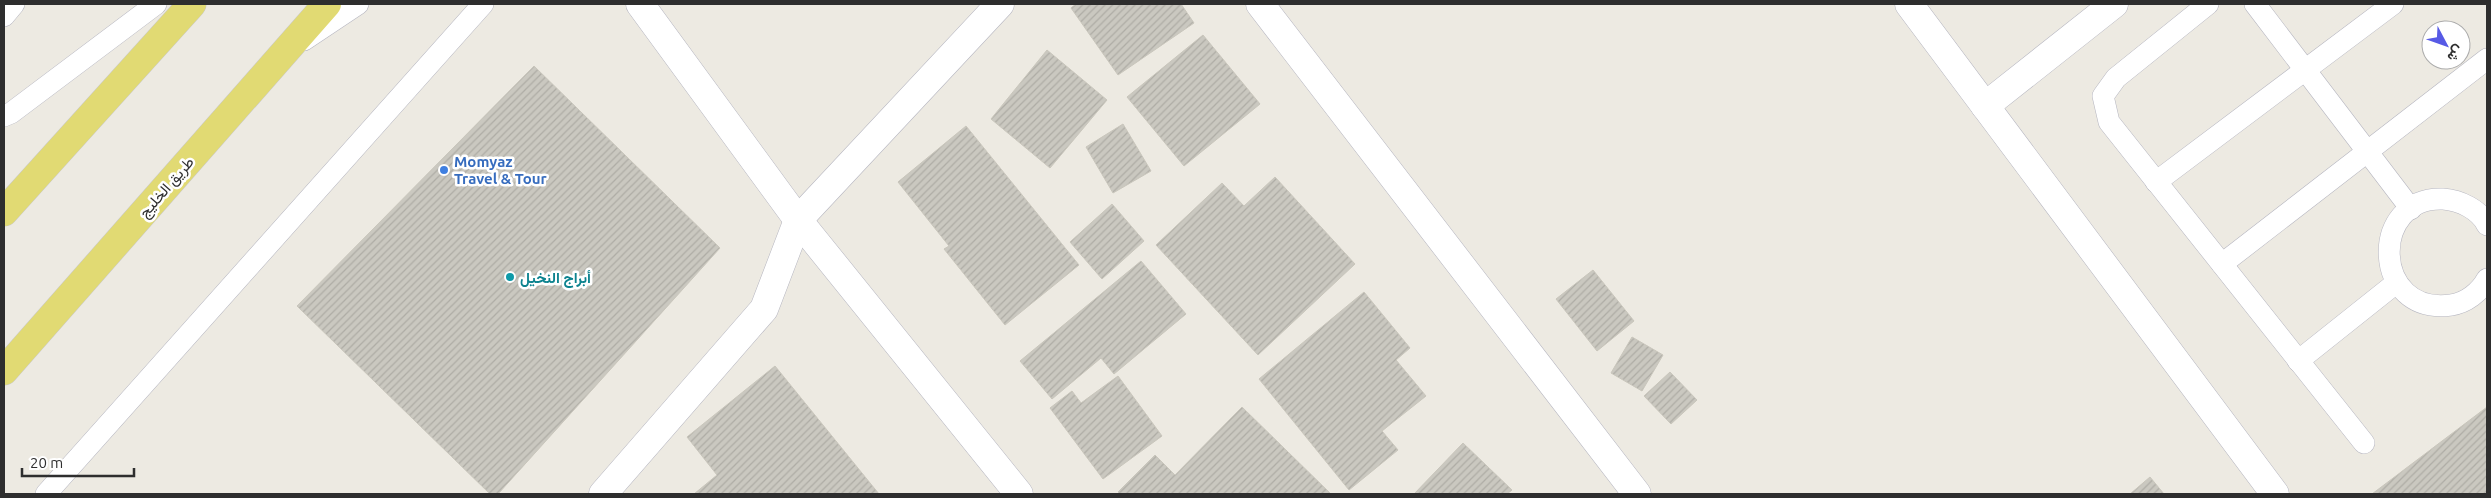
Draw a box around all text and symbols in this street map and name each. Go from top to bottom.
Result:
north arrow [2421,20,2471,70]
text: ش [2443,41,2467,65]
street label: طريق الخليج [135,153,199,223]
place label: Momyaz Travel & Tour [454,153,547,187]
marker: Momyaz Travel & Tour [438,164,450,176]
place label: أبراج النخيل [520,269,591,288]
marker: أبراج النخيل [504,271,516,283]
scale bar [22,446,135,478]
text: 20 m [30,454,63,471]

